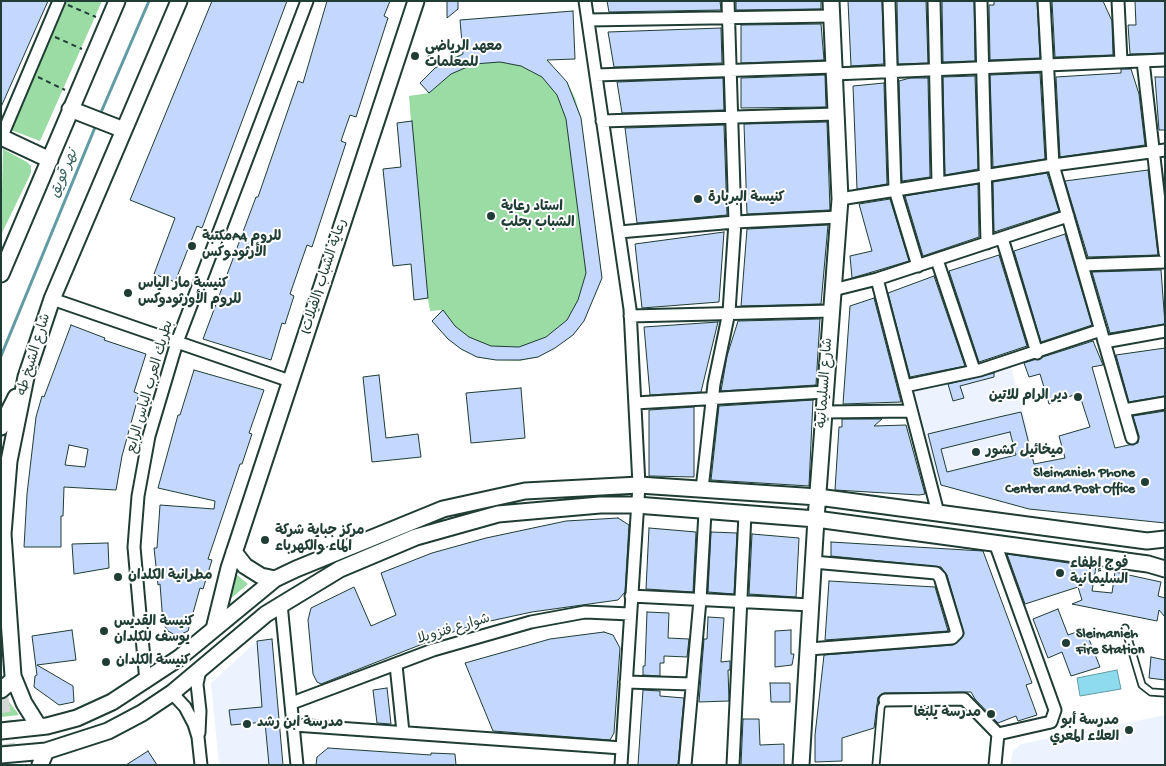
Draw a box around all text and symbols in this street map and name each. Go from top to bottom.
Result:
place label: معهد الرياضي للمعلمات [425,40,502,72]
marker: معهد الرياضي للمعلمات [409,50,421,62]
water label: نهر قويق [47,147,83,201]
place label: كنيسة البربارة [708,191,785,207]
marker: كنيسة البربارة [692,193,704,205]
place label: استاد رعاية الشباب بحلب [501,200,575,232]
marker: استاد رعاية الشباب بحلب [485,210,497,222]
street label: رعاية الشباب (الفيلات) [298,217,352,337]
place label: مكتبةA4 للروم الأرثودوكس [202,230,281,262]
marker: مكتبةA4 للروم الأرثودوكس [186,240,198,252]
place label: كنيسة مار الياس للروم الأورثودوكس [138,277,241,310]
marker: كنيسة مار الياس للروم الأورثودوكس [122,287,134,299]
street label: شارع الشيخ طه [14,312,56,398]
street label: بطريك العرب الياس الرابع [124,319,178,455]
street label: شارع السليمانية [814,337,838,429]
place label: دير الرام للاتين [989,389,1068,405]
marker: دير الرام للاتين [1072,391,1084,403]
place label: ميخائيل كشور [986,444,1063,460]
marker: ميخائيل كشور [970,446,982,458]
place label: Sleimanieh Phone Center and Post Office [1005,466,1135,498]
marker: Sleimanieh Phone Center and Post Office [1139,476,1151,488]
place label: مركز جباية شركة الماء والكهرباء [275,524,364,556]
marker: مركز جباية شركة الماء والكهرباء [259,534,271,546]
place label: فوج إطفاء السليمانية [1070,557,1128,590]
marker: فوج إطفاء السليمانية [1054,567,1066,579]
place label: مطرانية الكلدان [128,569,213,585]
marker: مطرانية الكلدان [112,571,124,583]
street label: شوارع فنزويلا [415,611,493,649]
place label: كنيسة القديس يوسف للكلدان [114,615,194,648]
marker: كنيسة القديس يوسف للكلدان [98,625,110,637]
place label: Sleimanieh Fire Station [1076,627,1144,660]
marker: Sleimanieh Fire Station [1060,637,1072,649]
place label: كنيسة الكلدان [116,654,191,670]
marker: كنيسة الكلدان [100,656,112,668]
place label: مدرسة يلبُغا [914,706,981,722]
marker: مدرسة يلبُغا [985,708,997,720]
place label: مدرسة أبو العلاء المعري [1050,714,1119,746]
place label: مدرسة ابن رشد [257,716,343,732]
marker: مدرسة ابن رشد [241,718,253,730]
marker: مدرسة أبو العلاء المعري [1123,724,1135,736]

